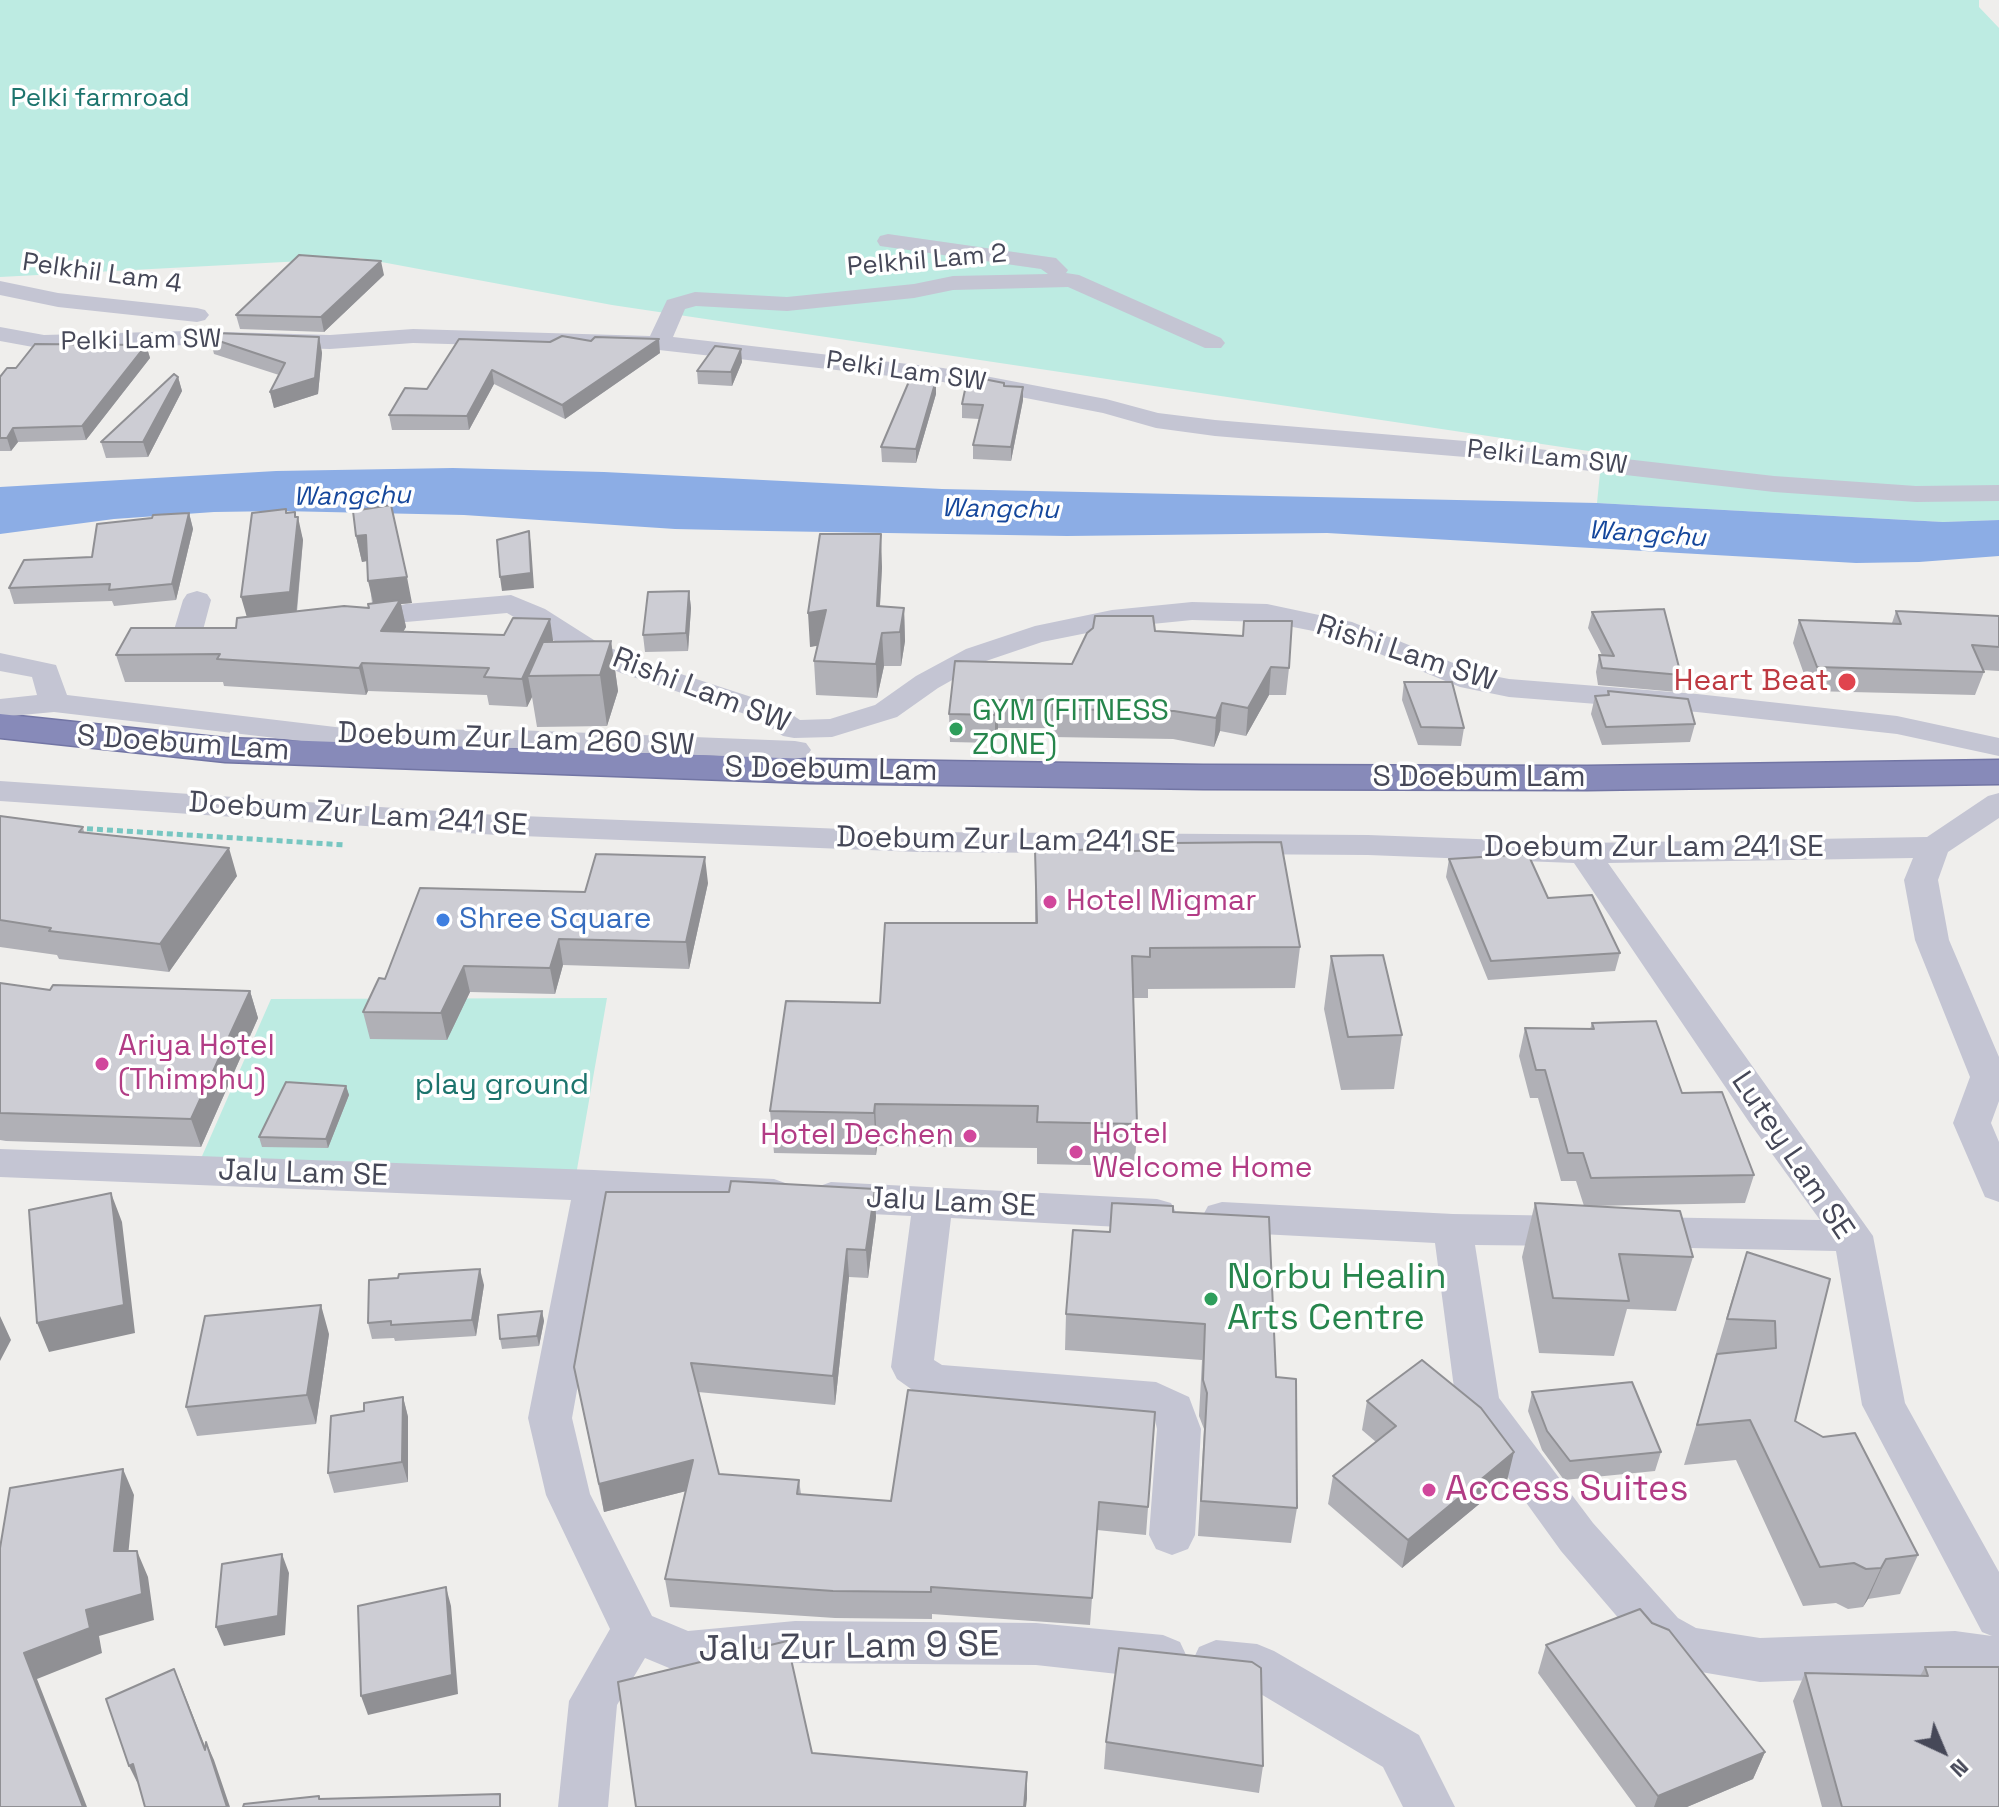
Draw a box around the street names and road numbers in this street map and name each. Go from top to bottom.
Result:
street label: Pelkhil Lam 2 [846,238,1008,284]
street label: Pelkhil Lam 4 [20,247,184,301]
street label: Pelki Lam SW [60,324,222,358]
street label: Pelki Lam SW [824,345,988,399]
street label: Pelki Lam SW [1465,434,1629,482]
street label: Rishi Lam SW [1311,608,1501,700]
street label: Rishi Lam SW [607,641,795,741]
street label: Doebum Zur Lam 260 SW [337,716,695,764]
street label: S Doebum Lam [76,719,290,769]
street label: S Doebum Lam [724,750,938,790]
street label: S Doebum Lam [1373,760,1585,796]
street label: Doebum Zur Lam 241 SE [187,785,529,845]
street label: Doebum Zur Lam 241 SE [836,820,1176,862]
street label: Doebum Zur Lam 241 SE [1484,830,1824,866]
street label: Lutey Lam SE [1723,1065,1861,1247]
street label: Jalu Lam SE [217,1153,389,1195]
street label: Jalu Lam SE [865,1181,1037,1225]
street label: Jalu Zur Lam 9 SE [698,1624,1000,1672]

